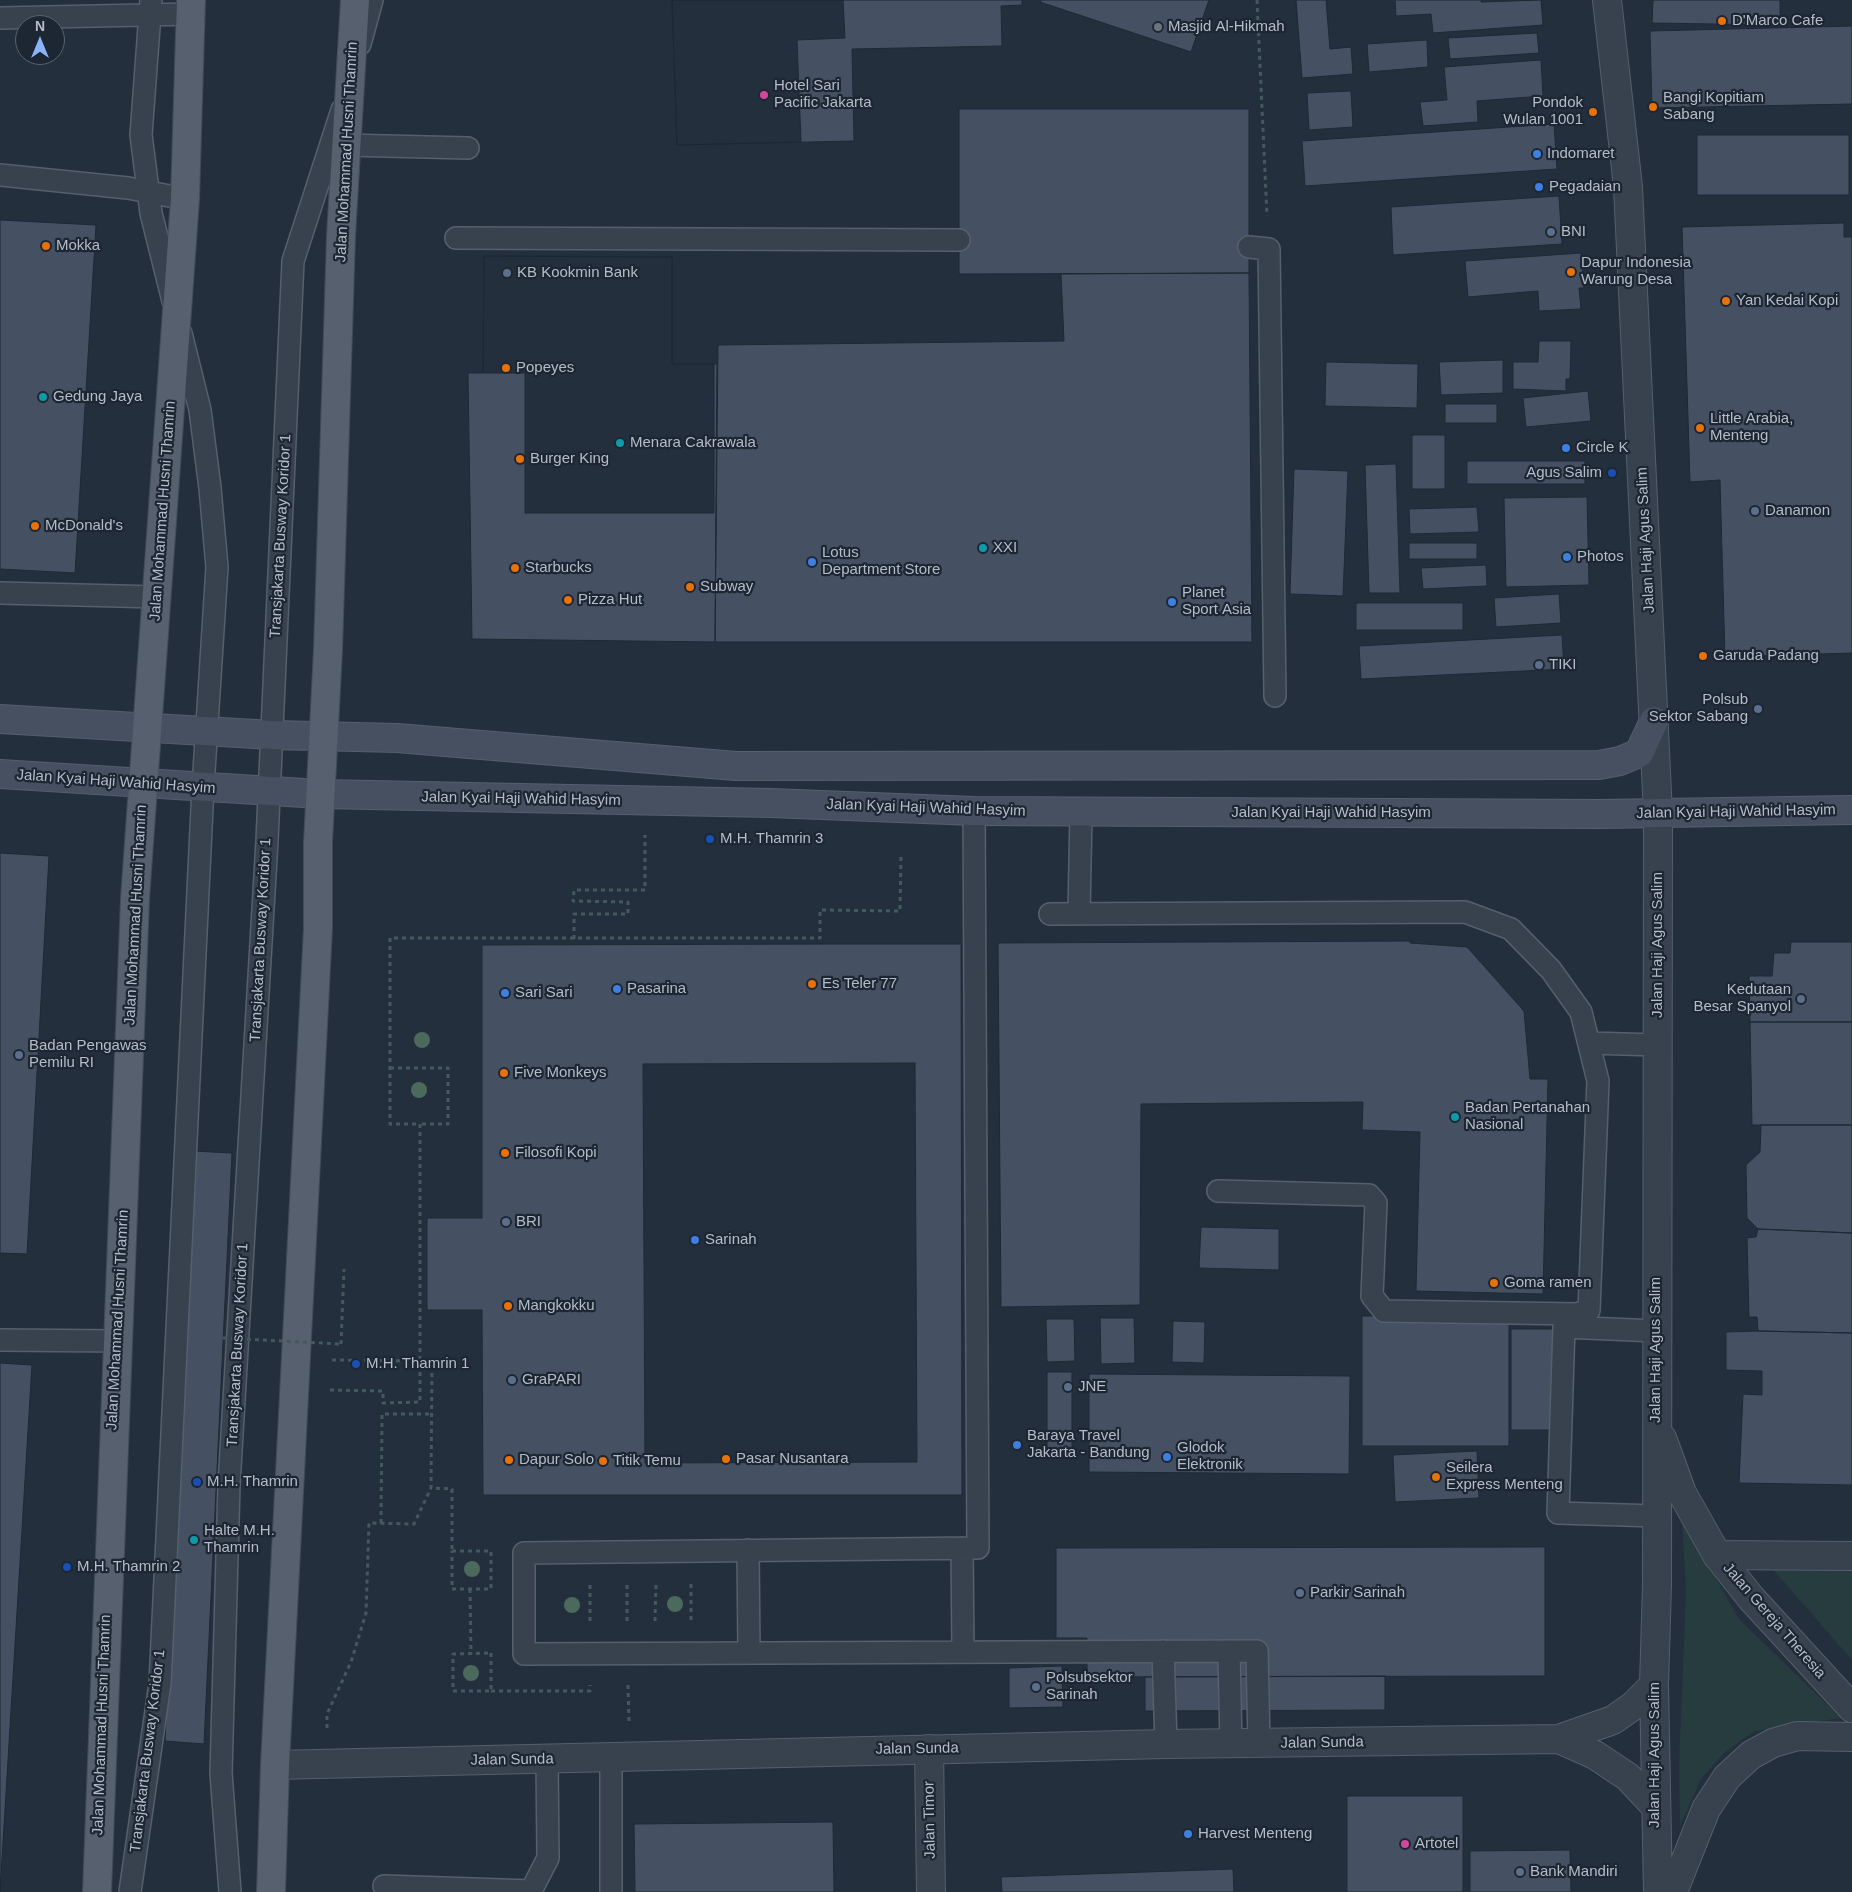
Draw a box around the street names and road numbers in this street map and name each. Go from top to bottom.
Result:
street label: Jalan Mohammad Husni Thamrin [332,41,362,263]
street label: Jalan Mohammad Husni Thamrin [146,400,180,622]
street label: Transjakarta Busway Koridor 1 [267,433,295,639]
street label: Jalan Haji Agus Salim [1633,467,1659,613]
street label: Jalan Kyai Haji Wahid Hasyim [16,766,216,798]
street label: Jalan Kyai Haji Wahid Hasyim [421,788,621,810]
street label: Jalan Kyai Haji Wahid Hasyim [826,796,1026,820]
street label: Jalan Kyai Haji Wahid Hasyim [1636,801,1836,823]
street label: Jalan Mohammad Husni Thamrin [121,804,151,1026]
street label: Jalan Kyai Haji Wahid Hasyim [1231,804,1431,822]
street label: Transjakarta Busway Koridor 1 [247,837,275,1043]
street label: Jalan Haji Agus Salim [1649,872,1667,1018]
street label: Jalan Mohammad Husni Thamrin [103,1209,133,1431]
street label: Transjakarta Busway Koridor 1 [224,1242,252,1448]
street label: Jalan Haji Agus Salim [1647,1277,1665,1423]
street label: Jalan Gereja Theresia [1719,1559,1829,1683]
street label: Jalan Mohammad Husni Thamrin [89,1614,115,1836]
street label: Transjakarta Busway Koridor 1 [127,1648,169,1854]
street label: Jalan Haji Agus Salim [1646,1682,1664,1828]
street label: Jalan Sunda [1280,1733,1364,1753]
street label: Jalan Sunda [875,1739,959,1759]
street label: Jalan Sunda [470,1750,554,1770]
street label: Jalan Timor [920,1781,940,1859]

